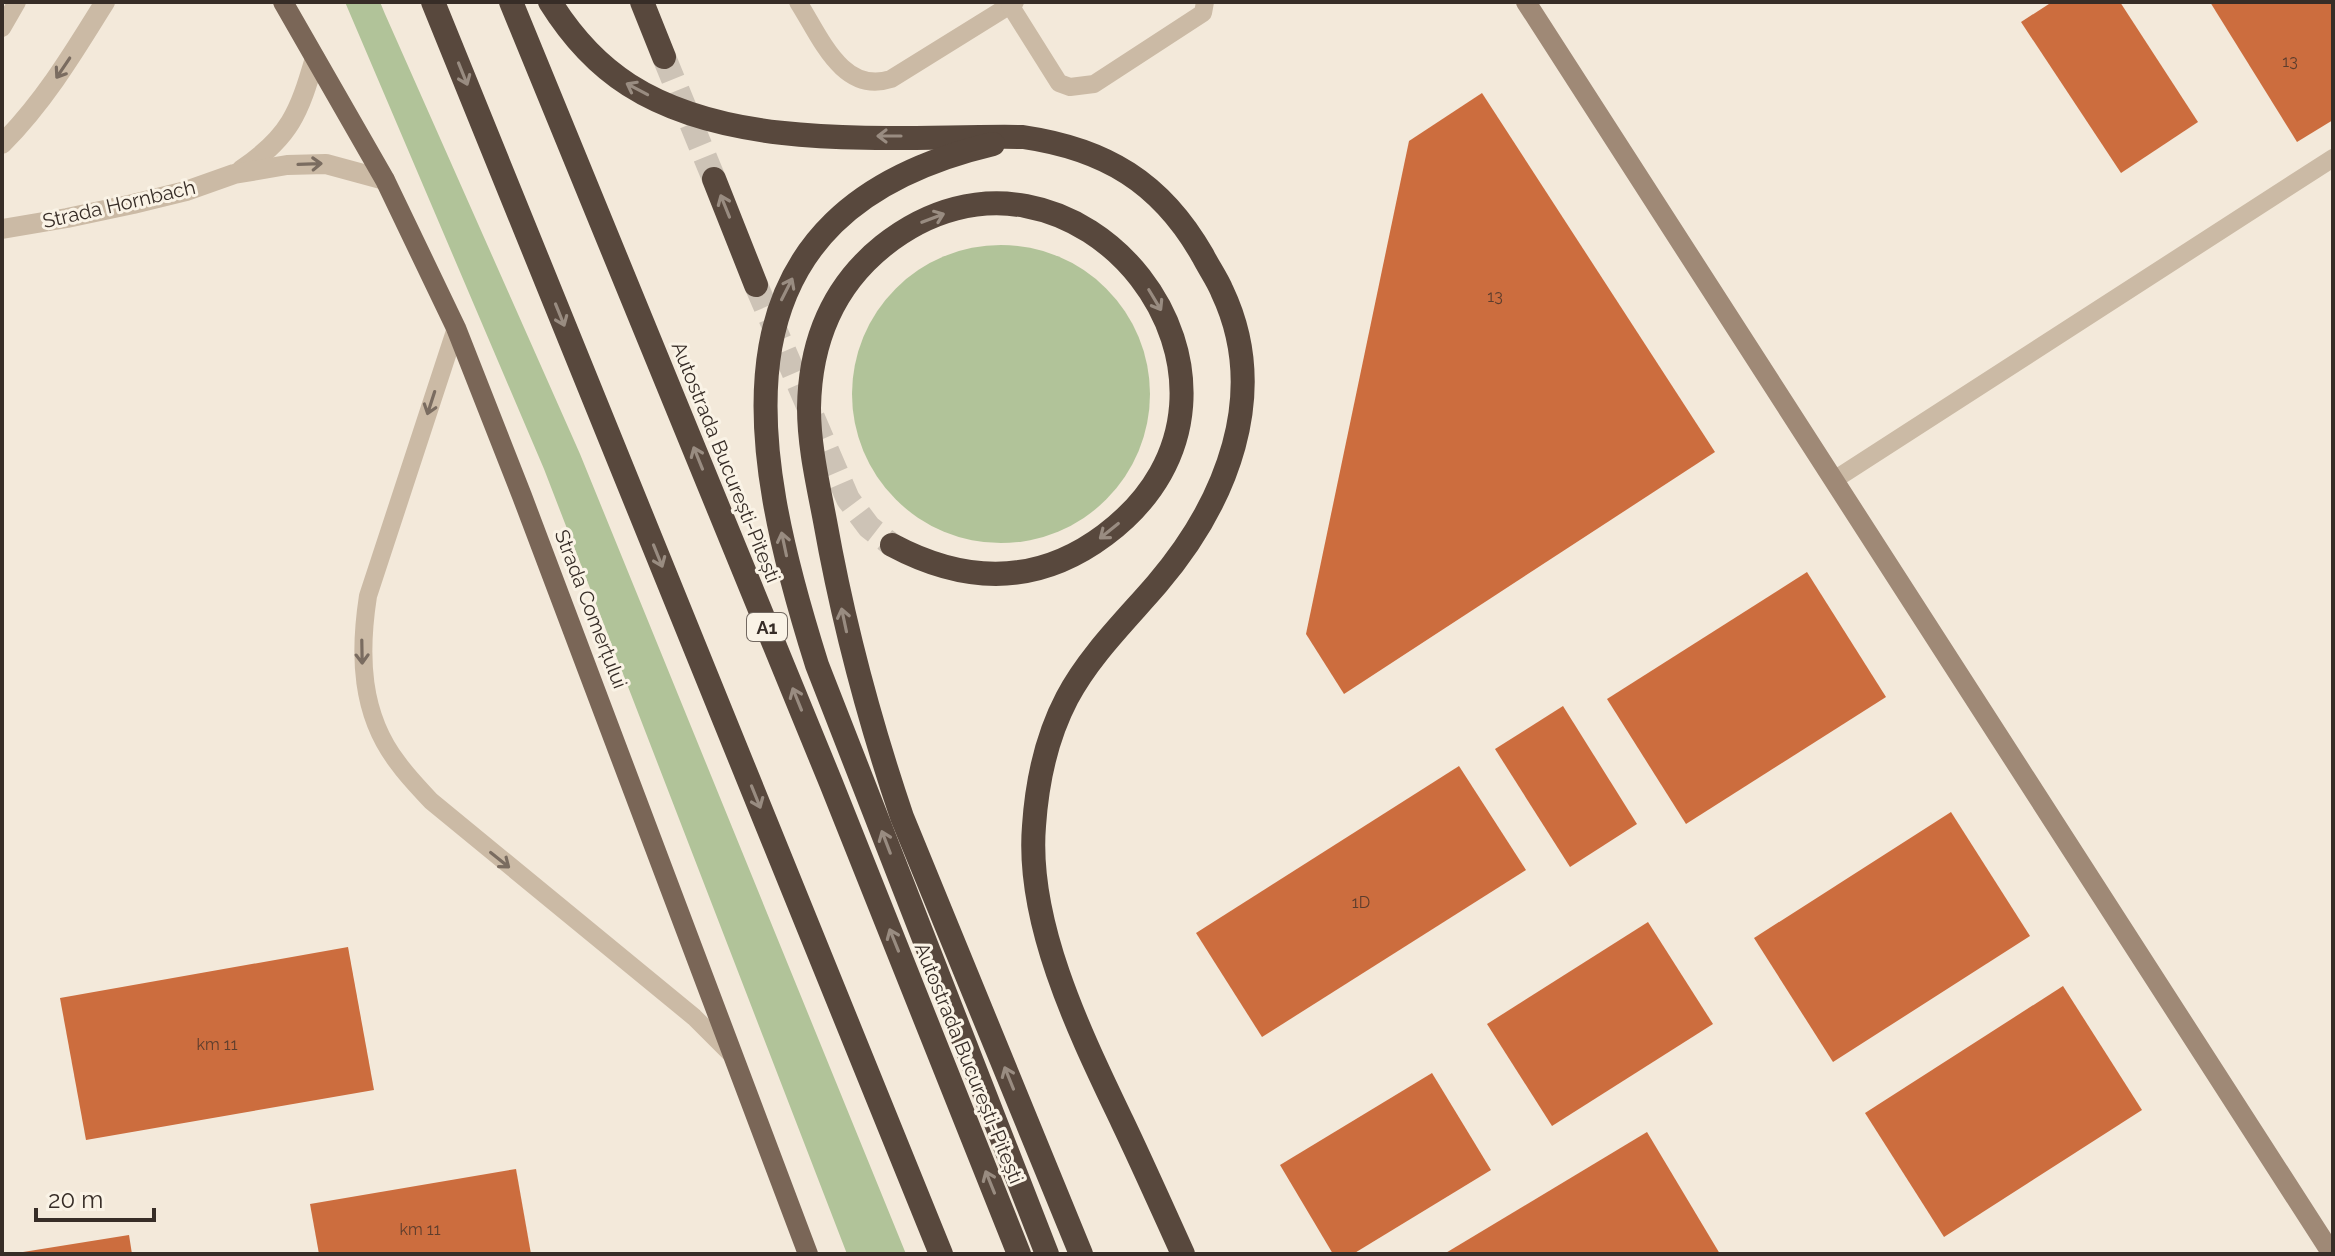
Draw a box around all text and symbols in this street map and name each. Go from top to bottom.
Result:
house number: 13 [2282,52,2298,71]
one-way arrow [55,57,71,79]
one-way arrow [456,61,471,86]
one-way arrow [625,80,649,96]
one-way arrow [876,128,903,144]
one-way arrow [296,157,323,172]
street label: Strada Hornbach [40,175,198,233]
one-way arrow [717,194,731,219]
one-way arrow [920,210,945,224]
one-way arrow [780,277,795,301]
house number: 13 [1487,287,1503,306]
one-way arrow [1148,288,1164,311]
one-way arrow [554,302,569,327]
street label: Autostrada București-Pitești [667,338,785,586]
one-way arrow [423,390,438,415]
one-way arrow [690,446,704,471]
one-way arrow [1100,522,1120,540]
street label: Strada Comerțului [550,526,632,692]
one-way arrow [776,532,791,557]
one-way arrow [652,543,666,568]
one-way arrow [836,608,851,634]
road number: A1 [747,613,787,641]
one-way arrow [354,638,370,665]
one-way arrow [788,687,803,712]
one-way arrow [749,784,764,809]
one-way arrow [878,830,893,855]
one-way arrow [489,851,510,868]
house number: 1D [1352,893,1370,912]
one-way arrow [885,928,900,953]
street label: Autostrada București-Pitești [910,939,1028,1187]
house number: km 11 [197,1035,238,1054]
one-way arrow [1001,1066,1015,1091]
one-way arrow [982,1170,996,1195]
scale bar [36,1172,154,1222]
text: 20 m [48,1185,103,1214]
house number: km 11 [400,1220,441,1239]

